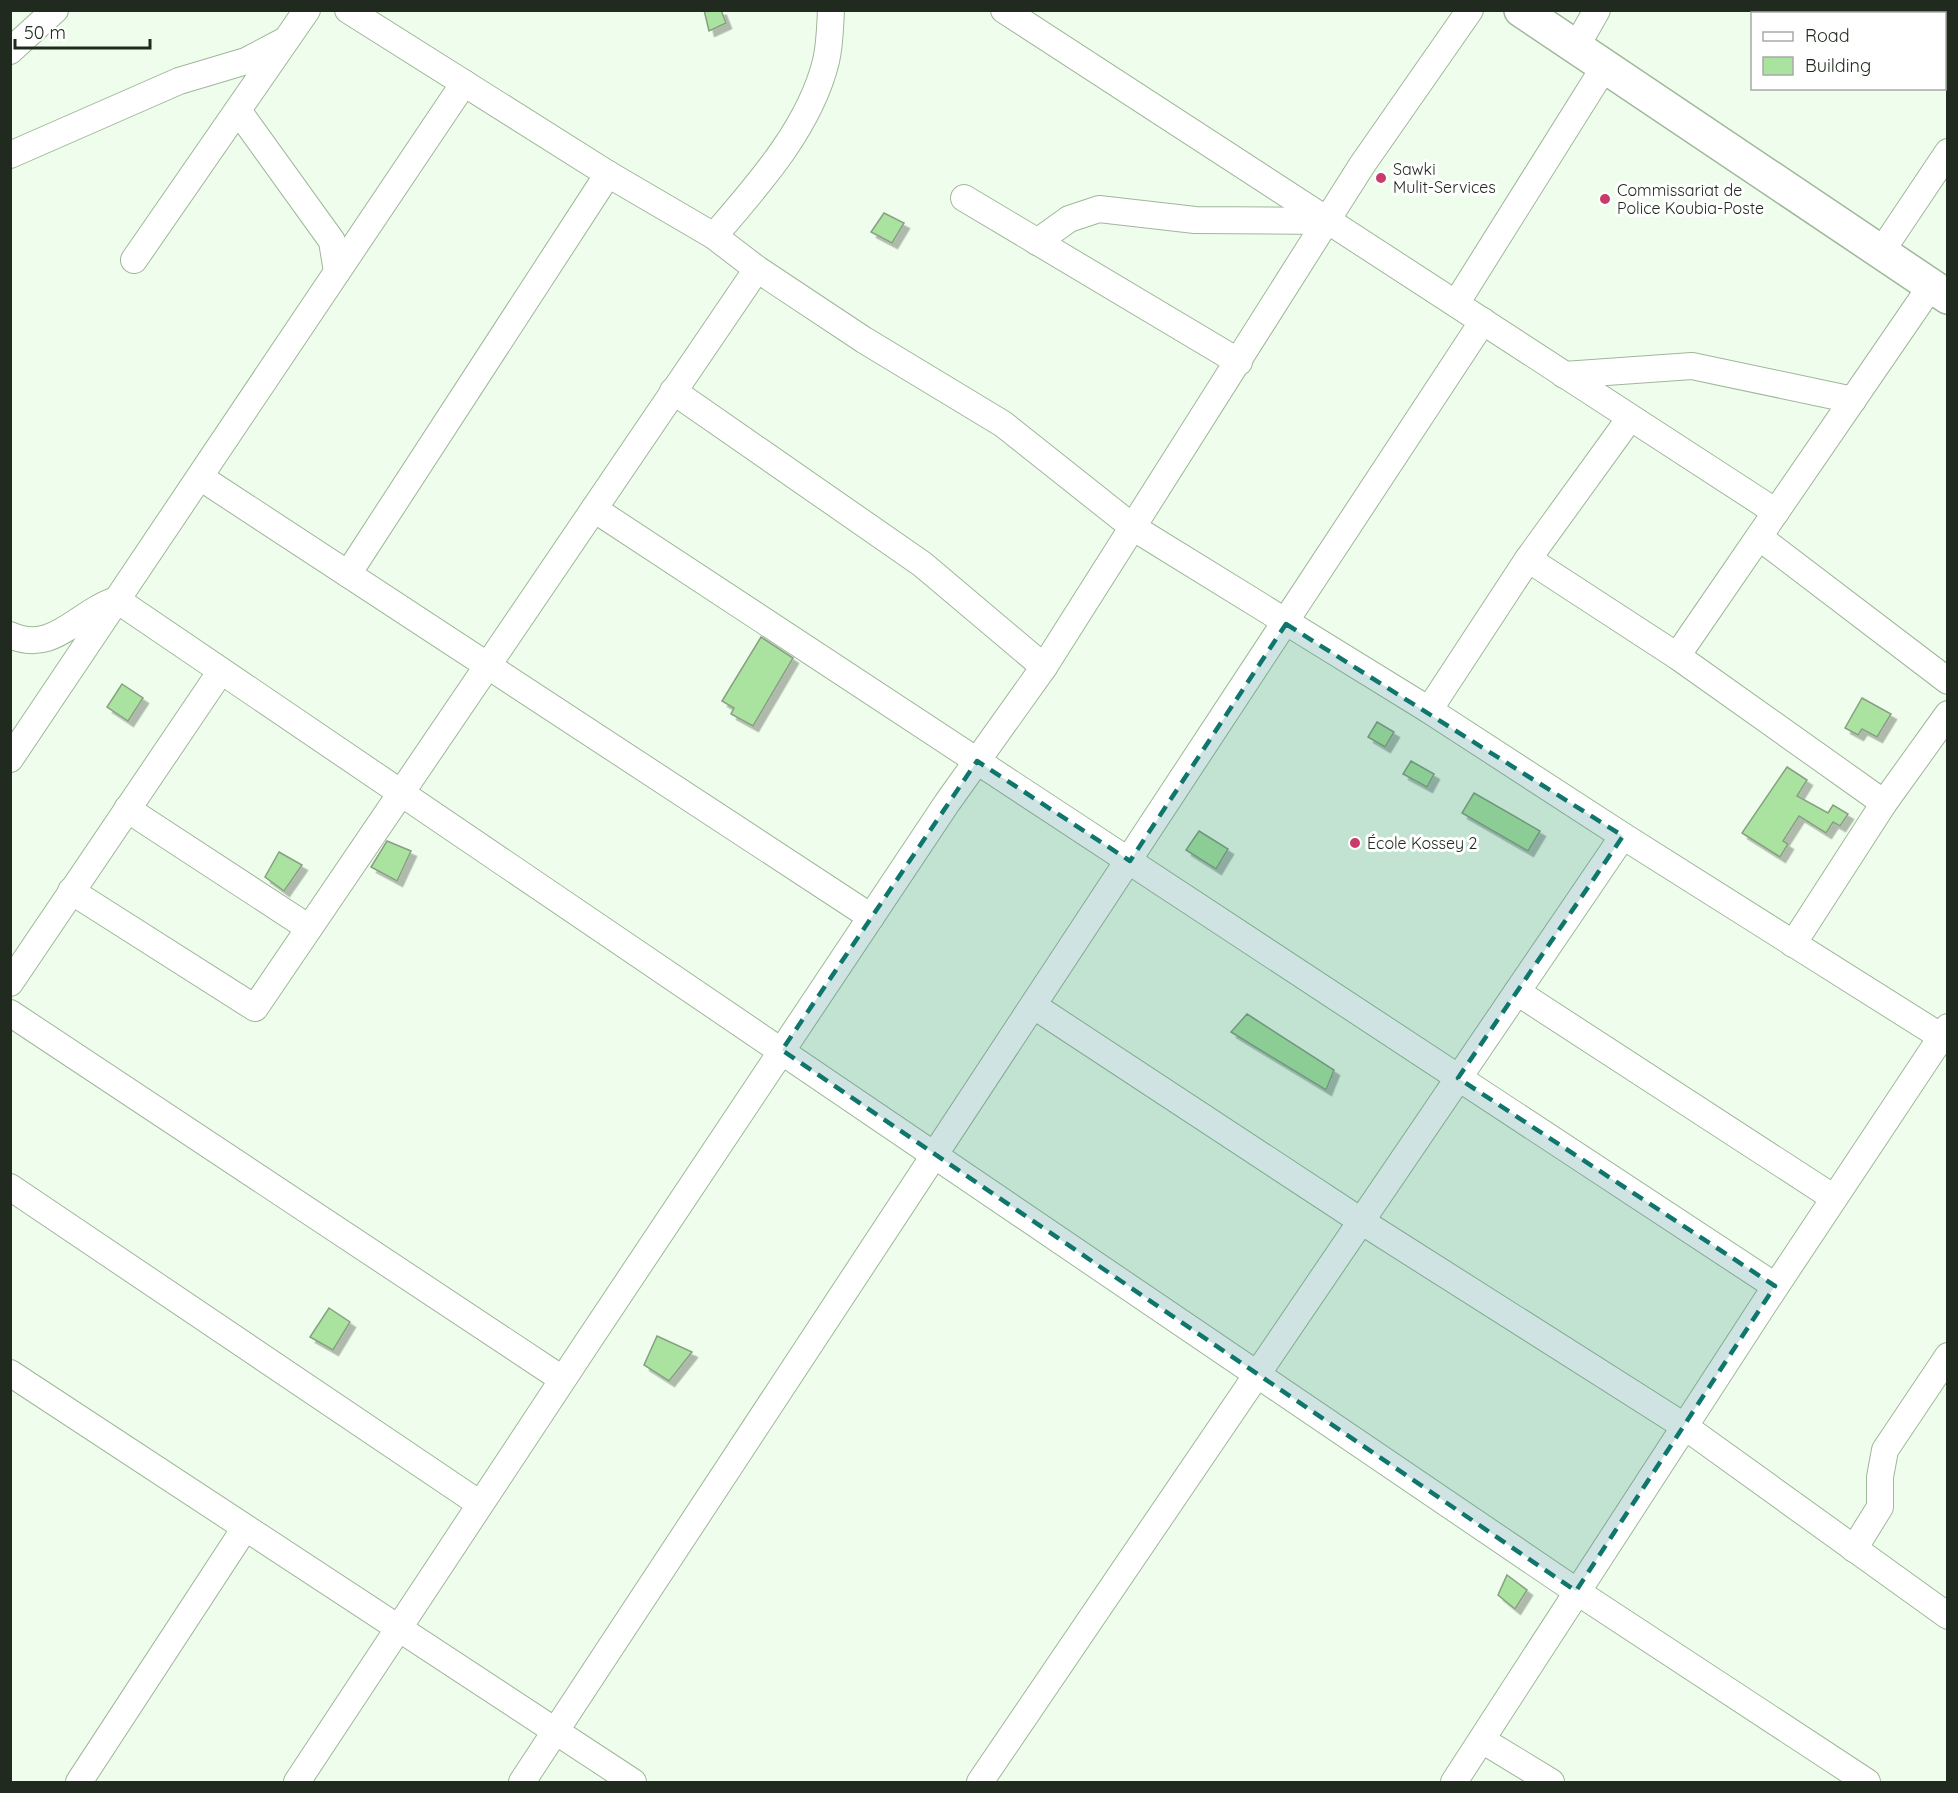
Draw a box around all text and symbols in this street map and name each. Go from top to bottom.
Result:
scale bar [15,12,150,50]
legend [1751,12,1946,90]
text: 50 m [24,21,66,44]
text: Road [1805,24,1850,47]
text: Building [1805,54,1871,77]
place label: Sawki Mulit-Services [1393,159,1496,197]
marker: Sawki Mulit-Services [1374,171,1388,185]
place label: Commissariat de Police Koubia-Poste [1617,180,1764,218]
marker: Commissariat de Police Koubia-Poste [1598,192,1612,206]
place label: École Kossey 2 [1367,833,1478,853]
marker: École Kossey 2 [1348,836,1362,850]

